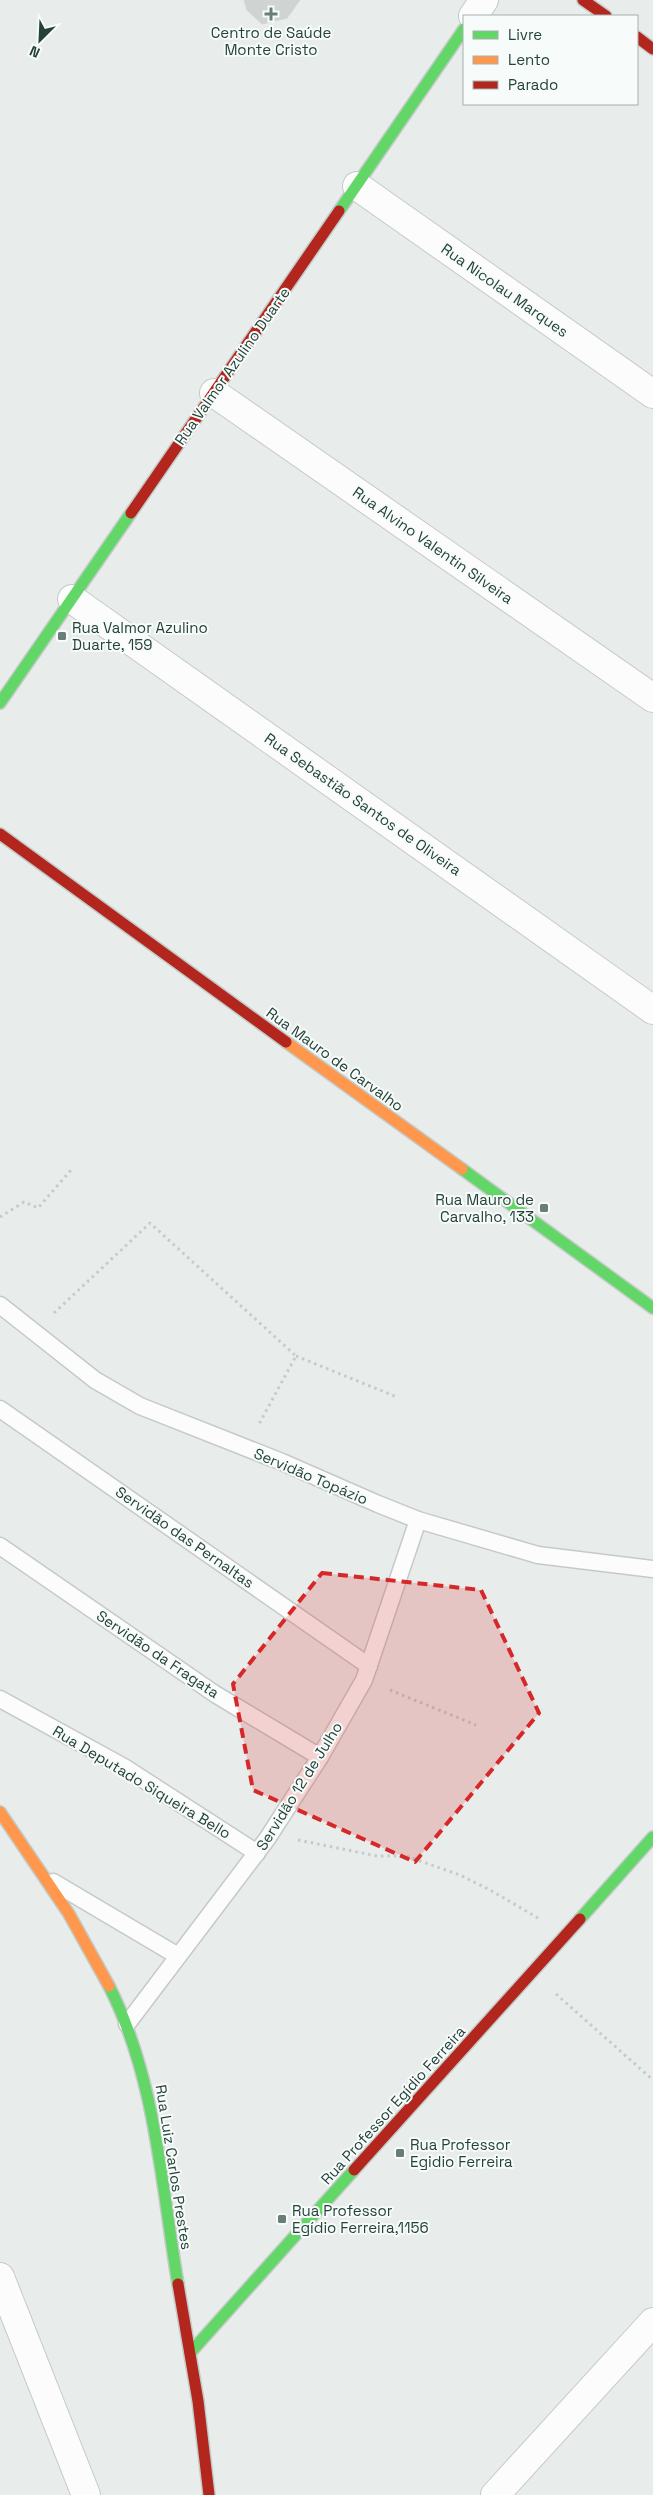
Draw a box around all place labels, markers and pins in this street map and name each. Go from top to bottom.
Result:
marker: Centro de Saúde Monte Cristo [264,7,278,21]
place label: Centro de Saúde Monte Cristo [211,23,331,59]
place label: Rua Valmor Azulino Duarte, 159 [72,618,208,654]
marker: Rua Valmor Azulino Duarte, 159 [56,630,68,642]
place label: Rua Mauro de Carvalho, 133 [435,1190,534,1226]
marker: Rua Mauro de Carvalho, 133 [538,1202,550,1214]
place label: Rua Professor Egidio Ferreira [410,2135,513,2171]
marker: Rua Professor Egidio Ferreira [394,2147,406,2159]
place label: Rua Professor Egídio Ferreira,1156 [292,2201,429,2237]
marker: Rua Professor Egídio Ferreira,1156 [276,2213,288,2225]

